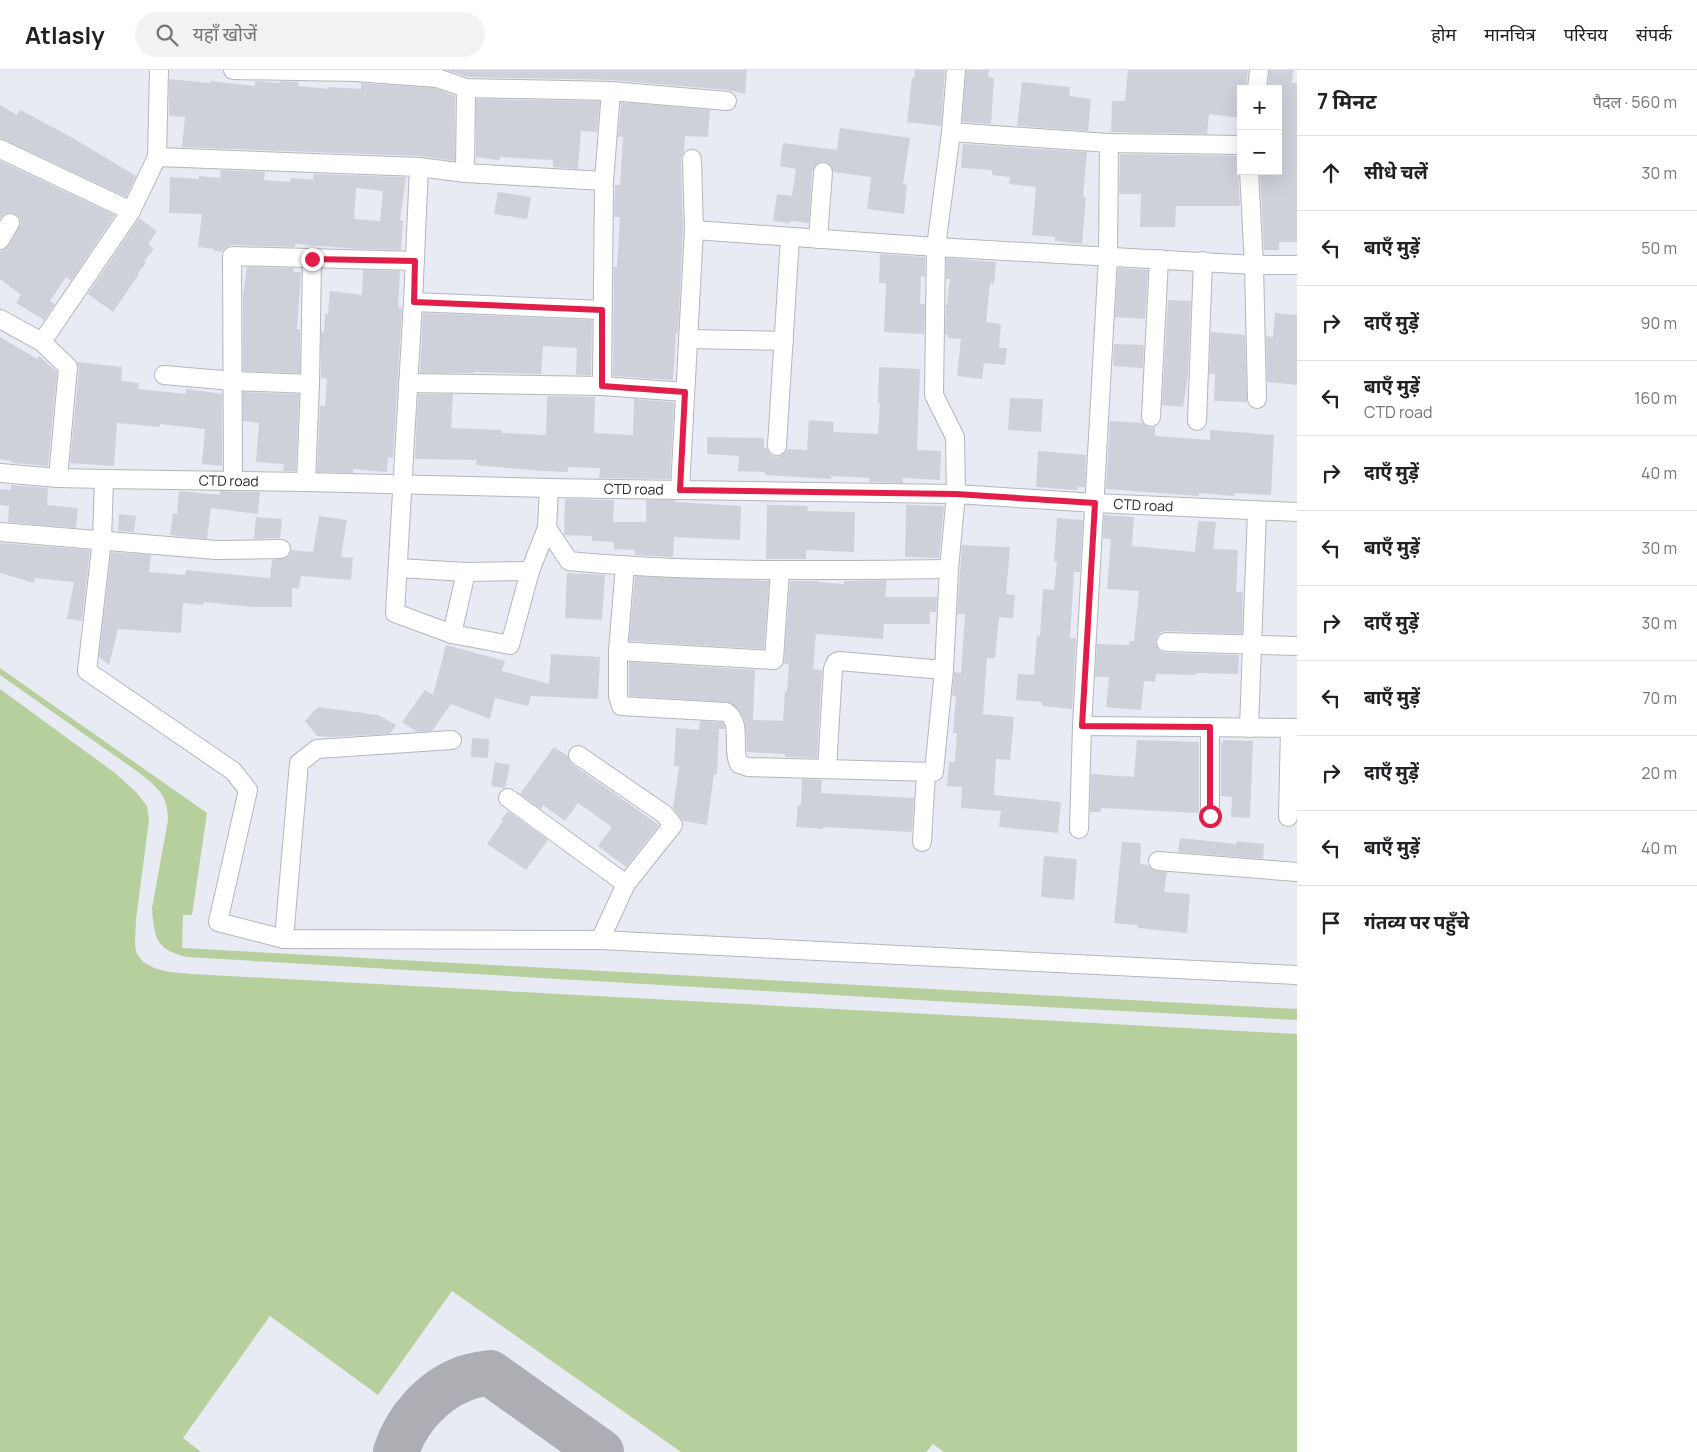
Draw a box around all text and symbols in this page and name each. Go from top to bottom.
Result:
search box [135,12,485,57]
text: Atlasly [25,18,105,51]
icon: search [153,21,181,49]
text: यहाँ खोजें [193,21,257,47]
text: होम [1431,22,1456,46]
text: मानचित्र [1484,22,1536,46]
text: परिचय [1564,22,1608,46]
text: संपर्क [1636,22,1672,46]
map controls [1237,85,1282,175]
button: + [1237,85,1282,130]
text: 7 मिनट [1317,87,1376,115]
text: पैदल · 560 m [1593,91,1677,113]
button: − [1237,130,1282,175]
icon: ahead [1317,159,1345,187]
text: सीधे चलें [1364,159,1428,185]
text: 30 m [1642,162,1677,184]
icon: left [1317,234,1345,262]
text: बाएँ मुड़ें [1364,234,1420,260]
text: 50 m [1641,237,1677,259]
route end [301,248,324,271]
icon: right [1317,309,1345,337]
text: दाएँ मुड़ें [1364,309,1419,335]
text: 90 m [1641,312,1677,334]
text: बाएँ मुड़ें [1364,373,1420,399]
icon: left [1317,384,1345,412]
text: 160 m [1634,387,1677,409]
text: CTD road [1364,401,1432,423]
icon: right [1317,459,1345,487]
text: दाएँ मुड़ें [1364,459,1419,485]
text: 40 m [1641,462,1677,484]
street label: CTD road [199,470,259,490]
street label: CTD road [604,479,664,499]
street label: CTD road [1113,494,1174,515]
icon: left [1317,534,1345,562]
text: बाएँ मुड़ें [1364,534,1420,560]
text: 30 m [1642,537,1677,559]
icon: right [1317,609,1345,637]
text: दाएँ मुड़ें [1364,609,1419,635]
text: 30 m [1642,612,1677,634]
icon: left [1317,684,1345,712]
text: बाएँ मुड़ें [1364,684,1420,710]
text: 70 m [1642,687,1677,709]
icon: right [1317,759,1345,787]
text: दाएँ मुड़ें [1364,759,1419,785]
text: 20 m [1641,762,1677,784]
route start [1199,805,1222,828]
icon: left [1317,834,1345,862]
text: बाएँ मुड़ें [1364,834,1420,860]
text: 40 m [1641,837,1677,859]
icon: arrive [1317,909,1345,937]
text: गंतव्य पर पहुँचे [1364,909,1469,935]

